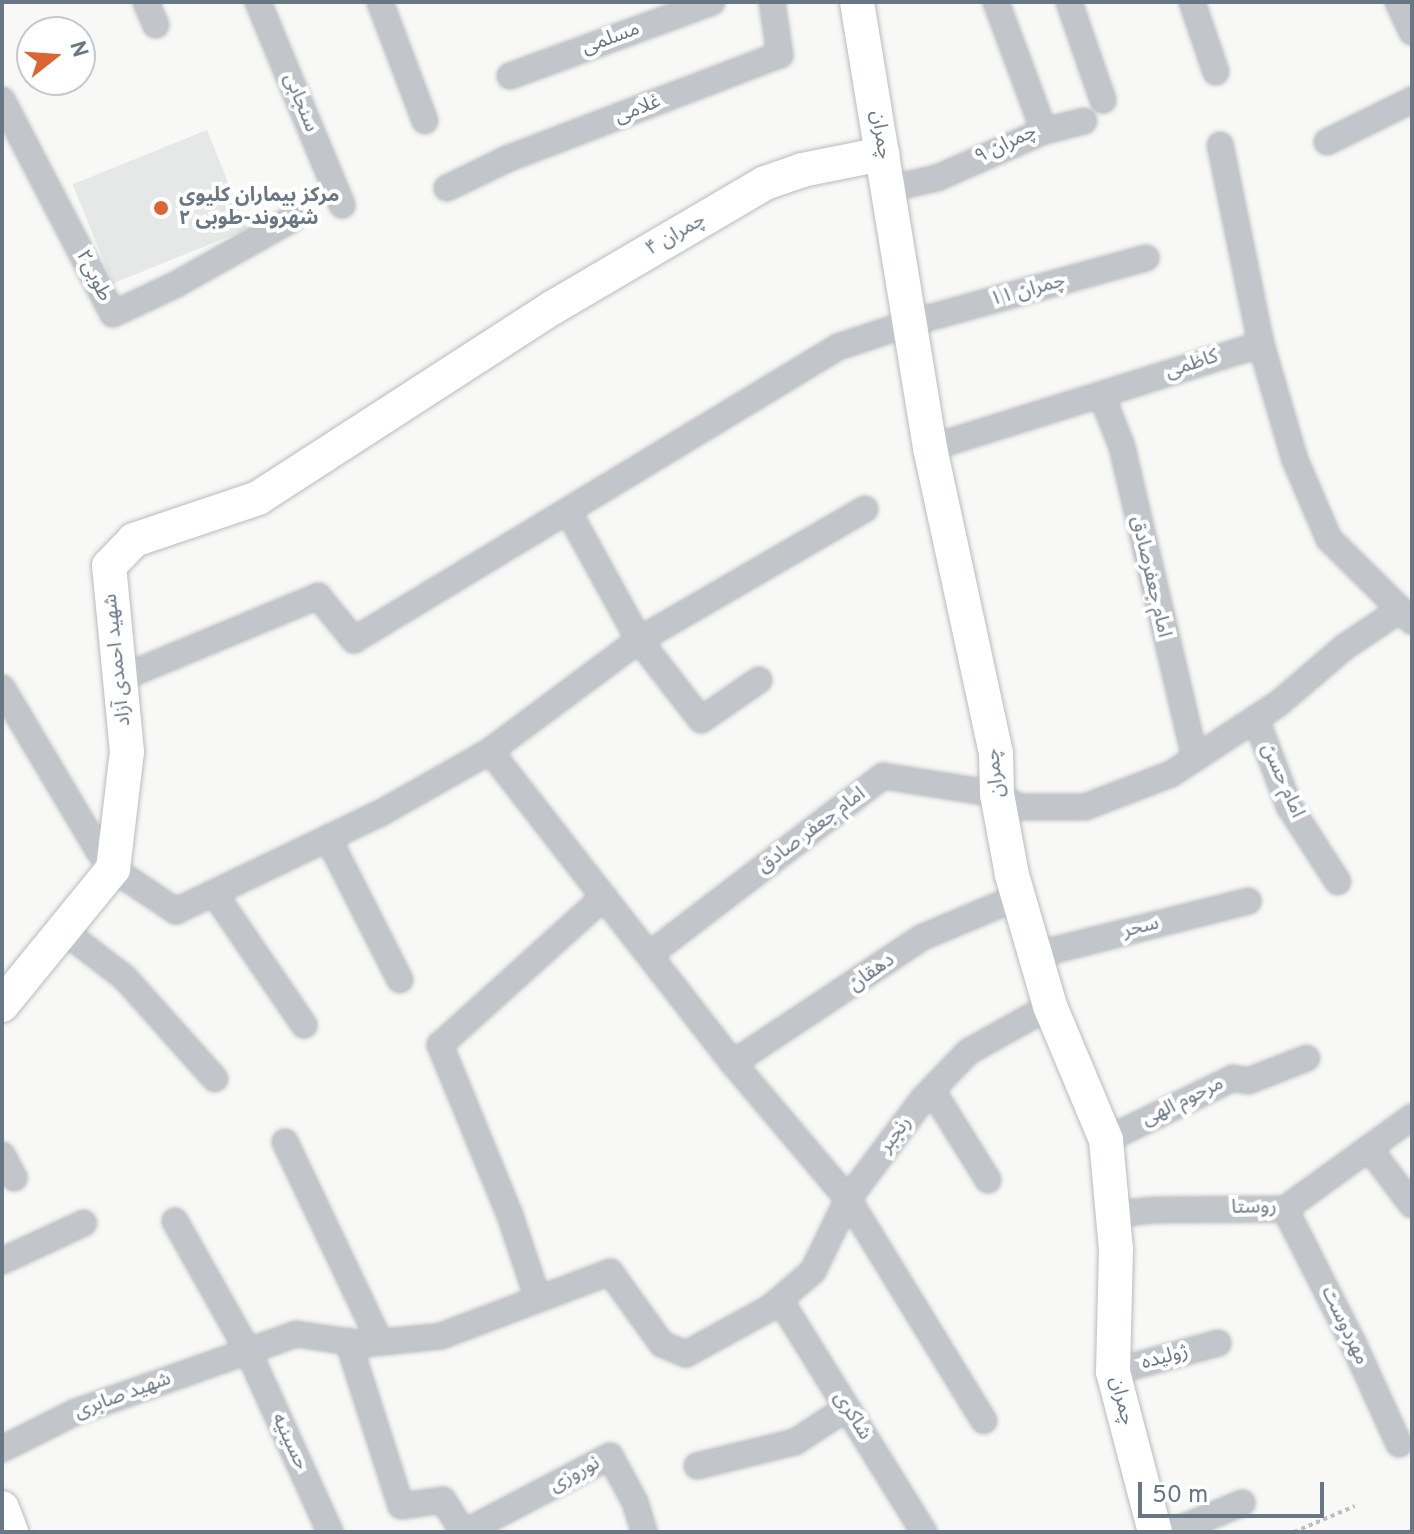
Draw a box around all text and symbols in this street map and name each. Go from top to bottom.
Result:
north arrow [16,16,96,96]
street label: مسلمی [579,18,643,60]
text: N [62,38,93,61]
street label: سنجابی [277,70,323,136]
street label: غلامی [612,90,664,130]
street label: چمران [864,109,896,161]
street label: چمران ۹ [971,120,1041,170]
place label: مرکز بیماران کلیوی شهروند-طوبی ۲ [179,184,339,231]
marker: مرکز بیماران کلیوی شهروند-طوبی ۲ [150,197,172,219]
street label: چمران ۴ [642,208,710,262]
street label: طوبی۲ [70,246,116,306]
street label: چمران ۱۱ [988,269,1068,313]
street label: کاظمی [1163,345,1221,385]
street label: امام جعفرصادق [1124,514,1176,640]
street label: شهید احمدی آزاد [99,593,137,727]
street label: امام حسن [1255,740,1309,822]
street label: چمران [981,747,1011,799]
street label: امام جعفر صادق [753,783,871,879]
street label: سحر [1120,912,1162,944]
street label: دهقان [844,949,900,997]
street label: مرحوم الهی [1138,1072,1228,1132]
street label: رنجبر [874,1112,918,1158]
street label: روستا [1231,1196,1277,1220]
street label: مهردوست [1315,1283,1373,1369]
street label: ژولیده [1139,1340,1191,1376]
street label: شهید صابری [71,1367,175,1425]
street label: چمران [1103,1374,1139,1428]
street label: شاکری [828,1387,876,1445]
street label: حسینیه [265,1410,313,1474]
street label: نوروزی [546,1452,604,1498]
scale bar [1142,1466,1328,1516]
text: 50 m [1152,1481,1208,1511]

